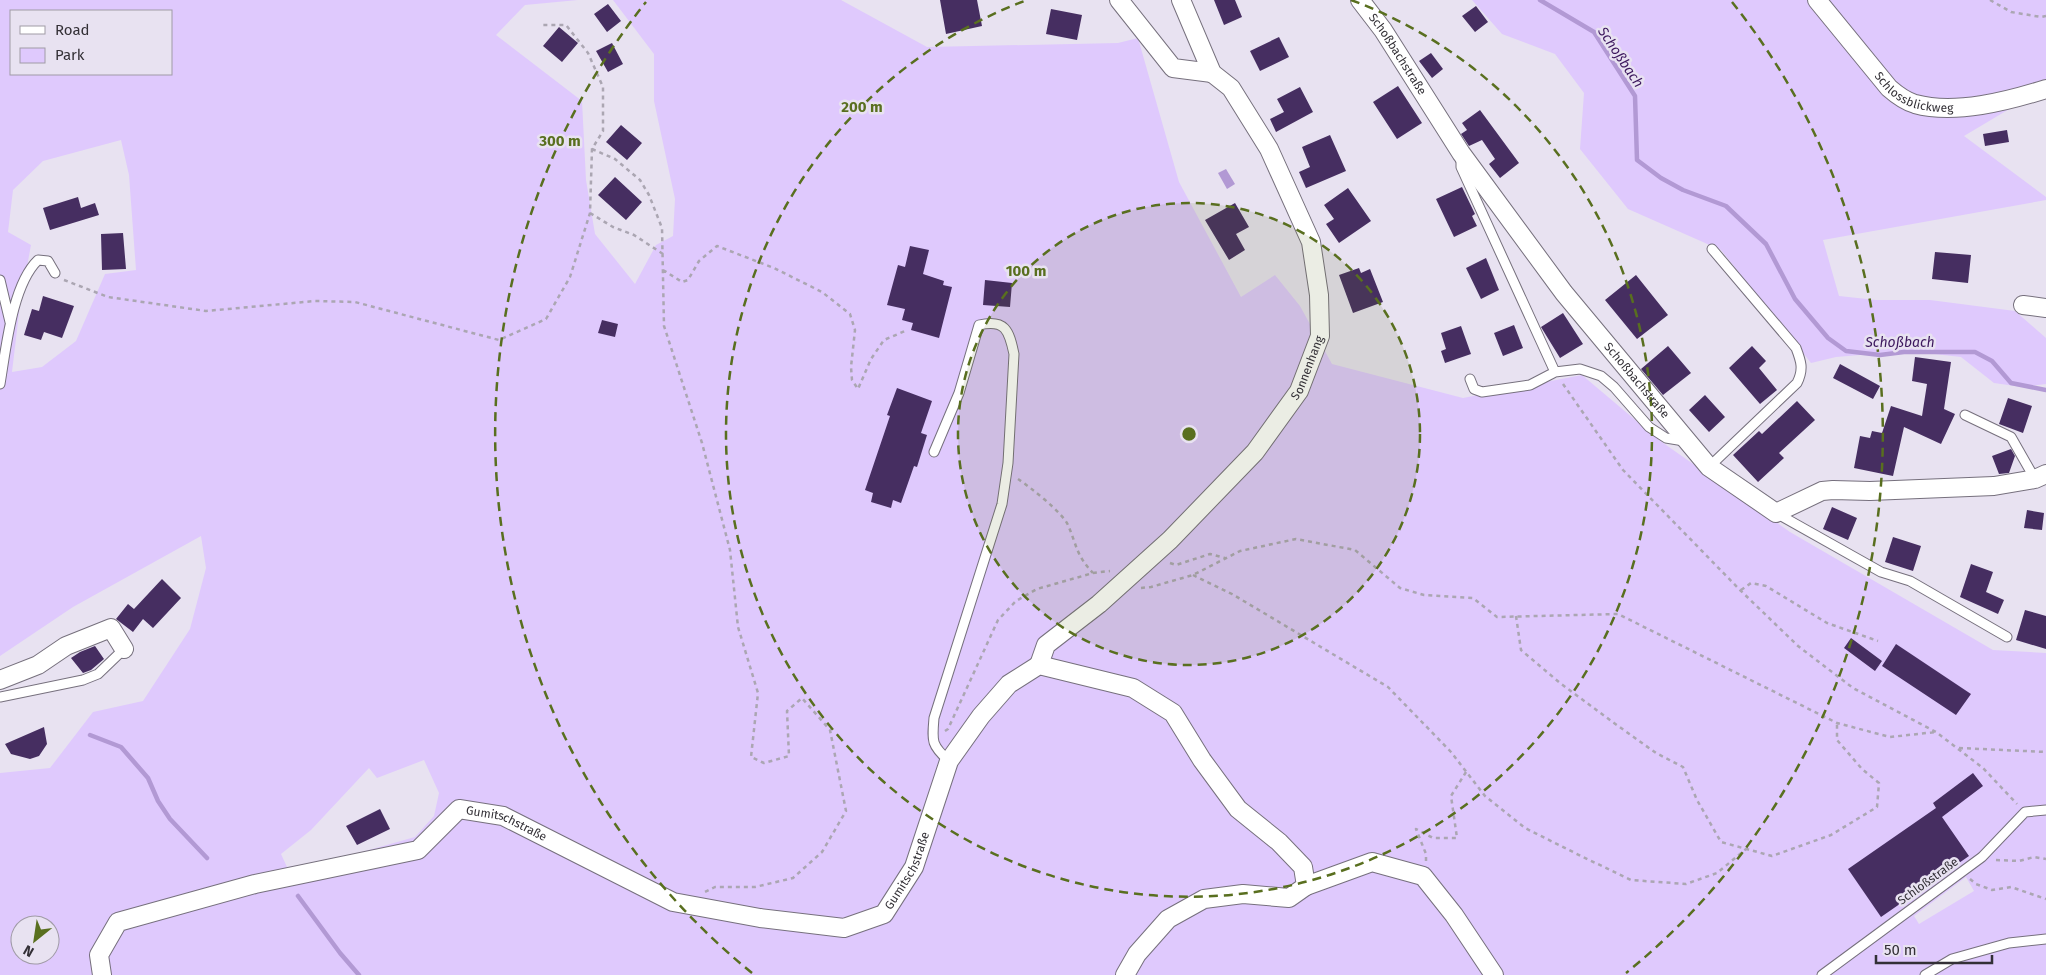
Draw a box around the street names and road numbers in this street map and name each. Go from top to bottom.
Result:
street label: Schoßbachstraße [1366,11,1429,97]
street label: Schlossblickweg [1872,69,1954,115]
street label: Sonnenhang [1288,333,1327,403]
street label: Schoßbachstraße [1601,340,1672,421]
street label: Gumitschstraße [465,803,549,844]
street label: Gumitschstraße [882,830,932,912]
street label: Schloßstraße [1895,854,1961,908]

